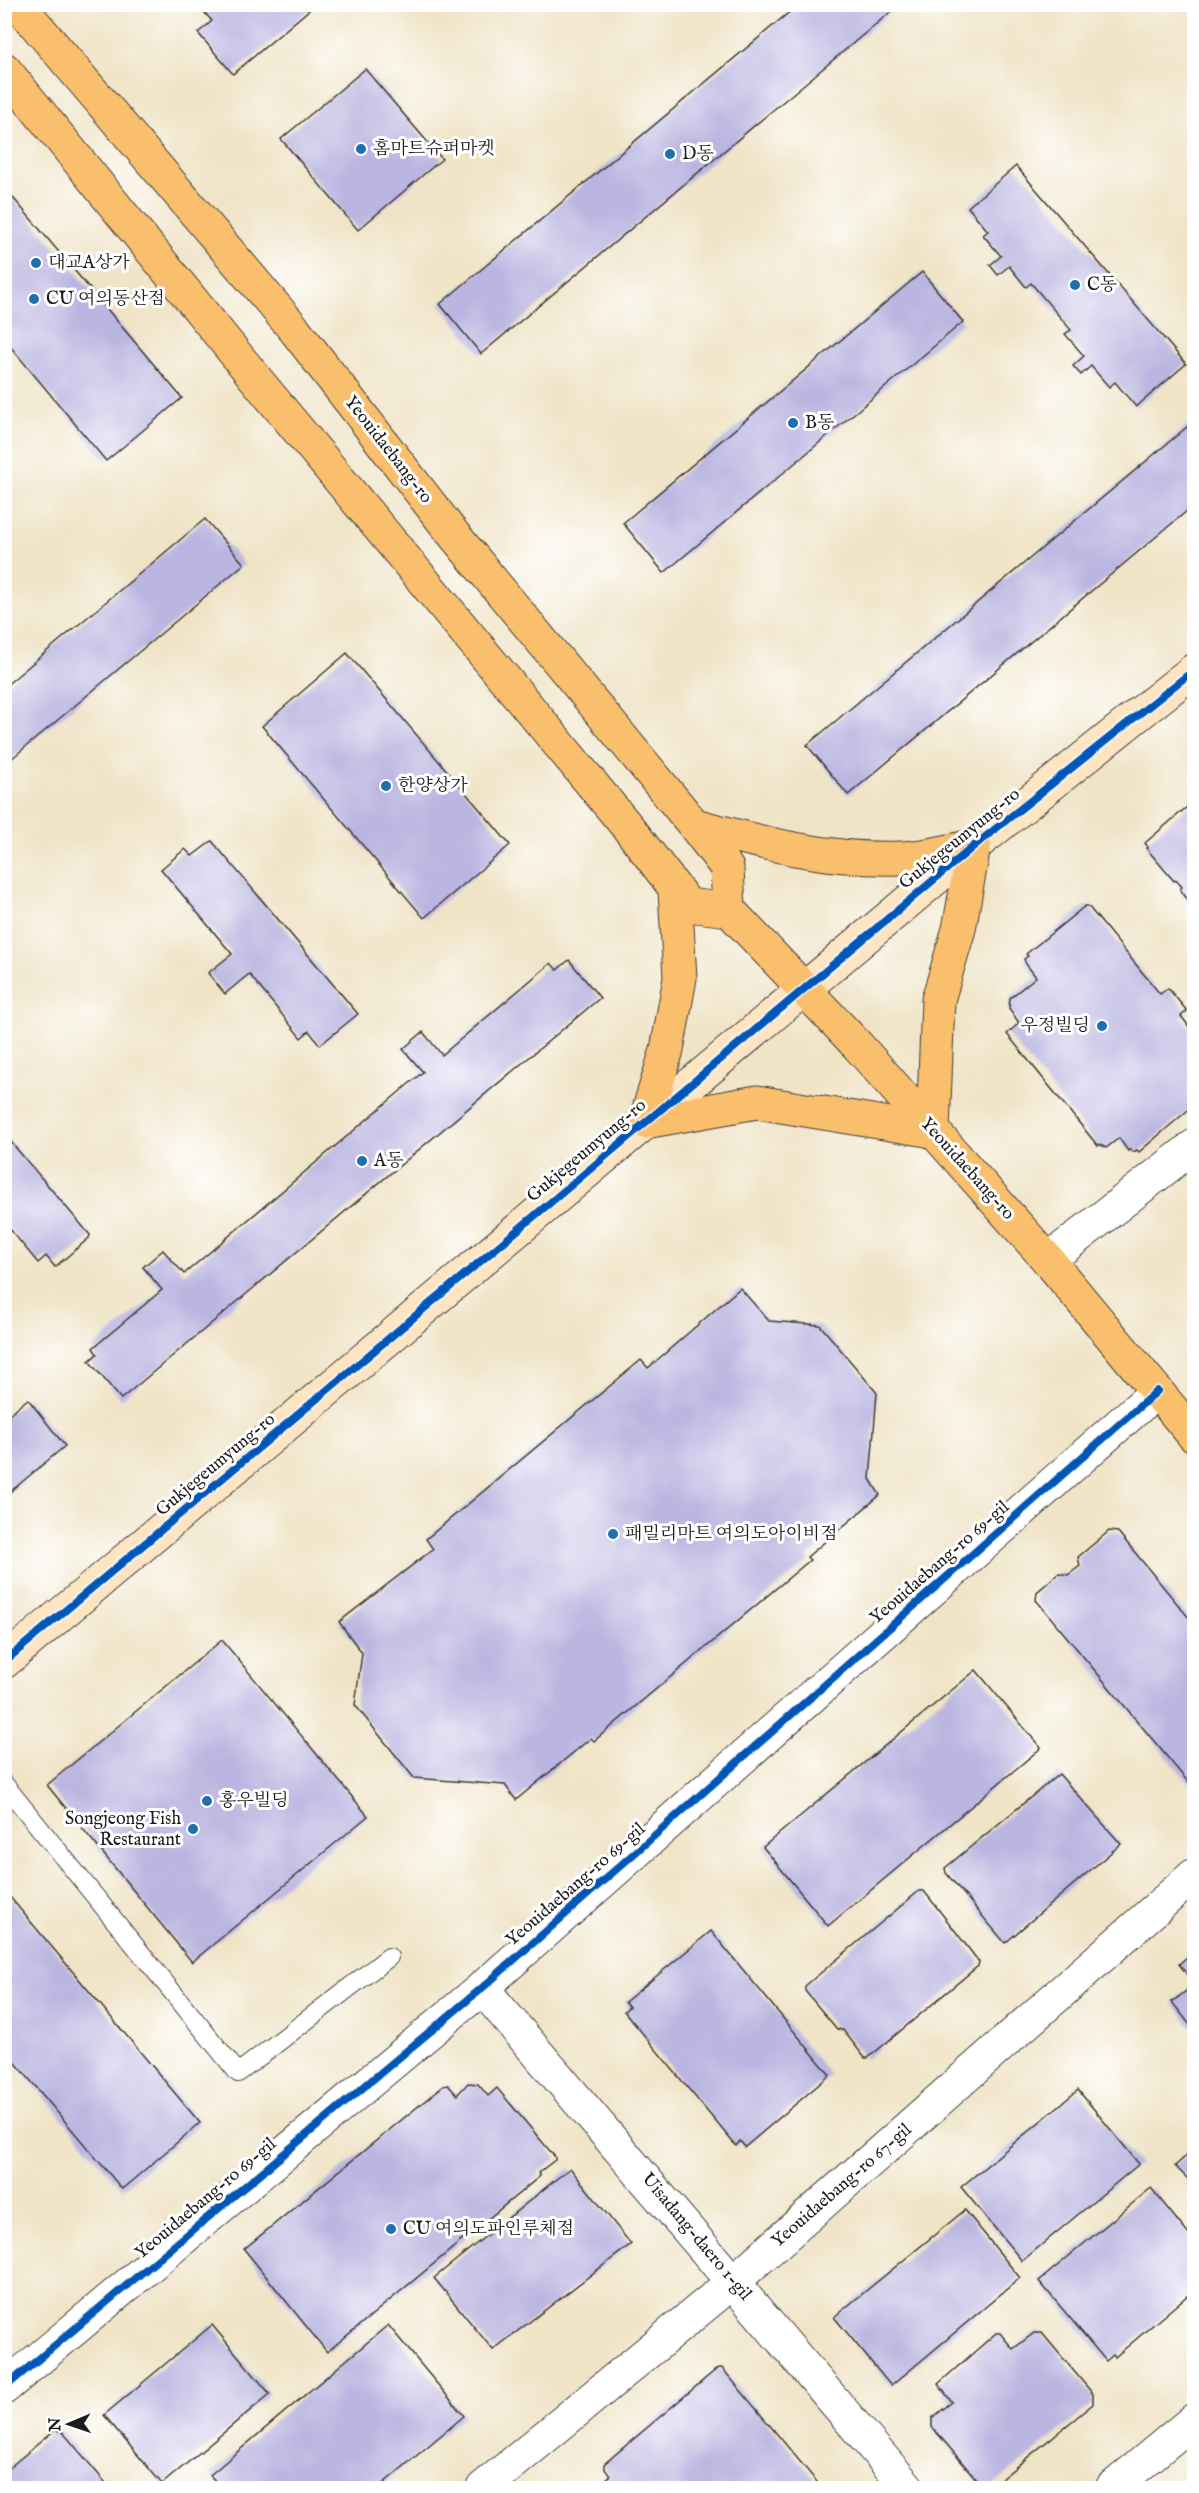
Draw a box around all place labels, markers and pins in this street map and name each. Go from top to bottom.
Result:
place label: 홈마트슈퍼마켓 [373,138,495,161]
marker: 홈마트슈퍼마켓 [354,142,368,156]
place label: D동 [682,143,714,166]
marker: D동 [663,147,677,161]
place label: 대교A상가 [48,252,130,275]
marker: 대교A상가 [29,256,43,270]
place label: C동 [1087,274,1117,297]
marker: C동 [1068,278,1082,292]
place label: CU 여의동산점 [46,288,165,311]
marker: CU 여의동산점 [27,292,41,306]
place label: B동 [805,412,834,435]
marker: B동 [786,416,800,430]
place label: 한양상가 [398,775,468,798]
marker: 한양상가 [379,779,393,793]
place label: 우정빌딩 [1020,1015,1090,1038]
marker: 우정빌딩 [1095,1019,1109,1033]
place label: A동 [373,1150,404,1173]
marker: A동 [355,1154,369,1168]
place label: 패밀리마트 여의도아이비점 [625,1523,838,1546]
marker: 패밀리마트 여의도아이비점 [606,1527,620,1541]
place label: 홍우빌딩 [219,1790,289,1813]
marker: 홍우빌딩 [200,1794,214,1808]
place label: Songjeong Fish Restaurant [65,1808,181,1852]
marker: Songjeong Fish Restaurant [186,1822,200,1836]
place label: CU 여의도파인루체점 [403,2218,574,2241]
marker: CU 여의도파인루체점 [384,2222,398,2236]

